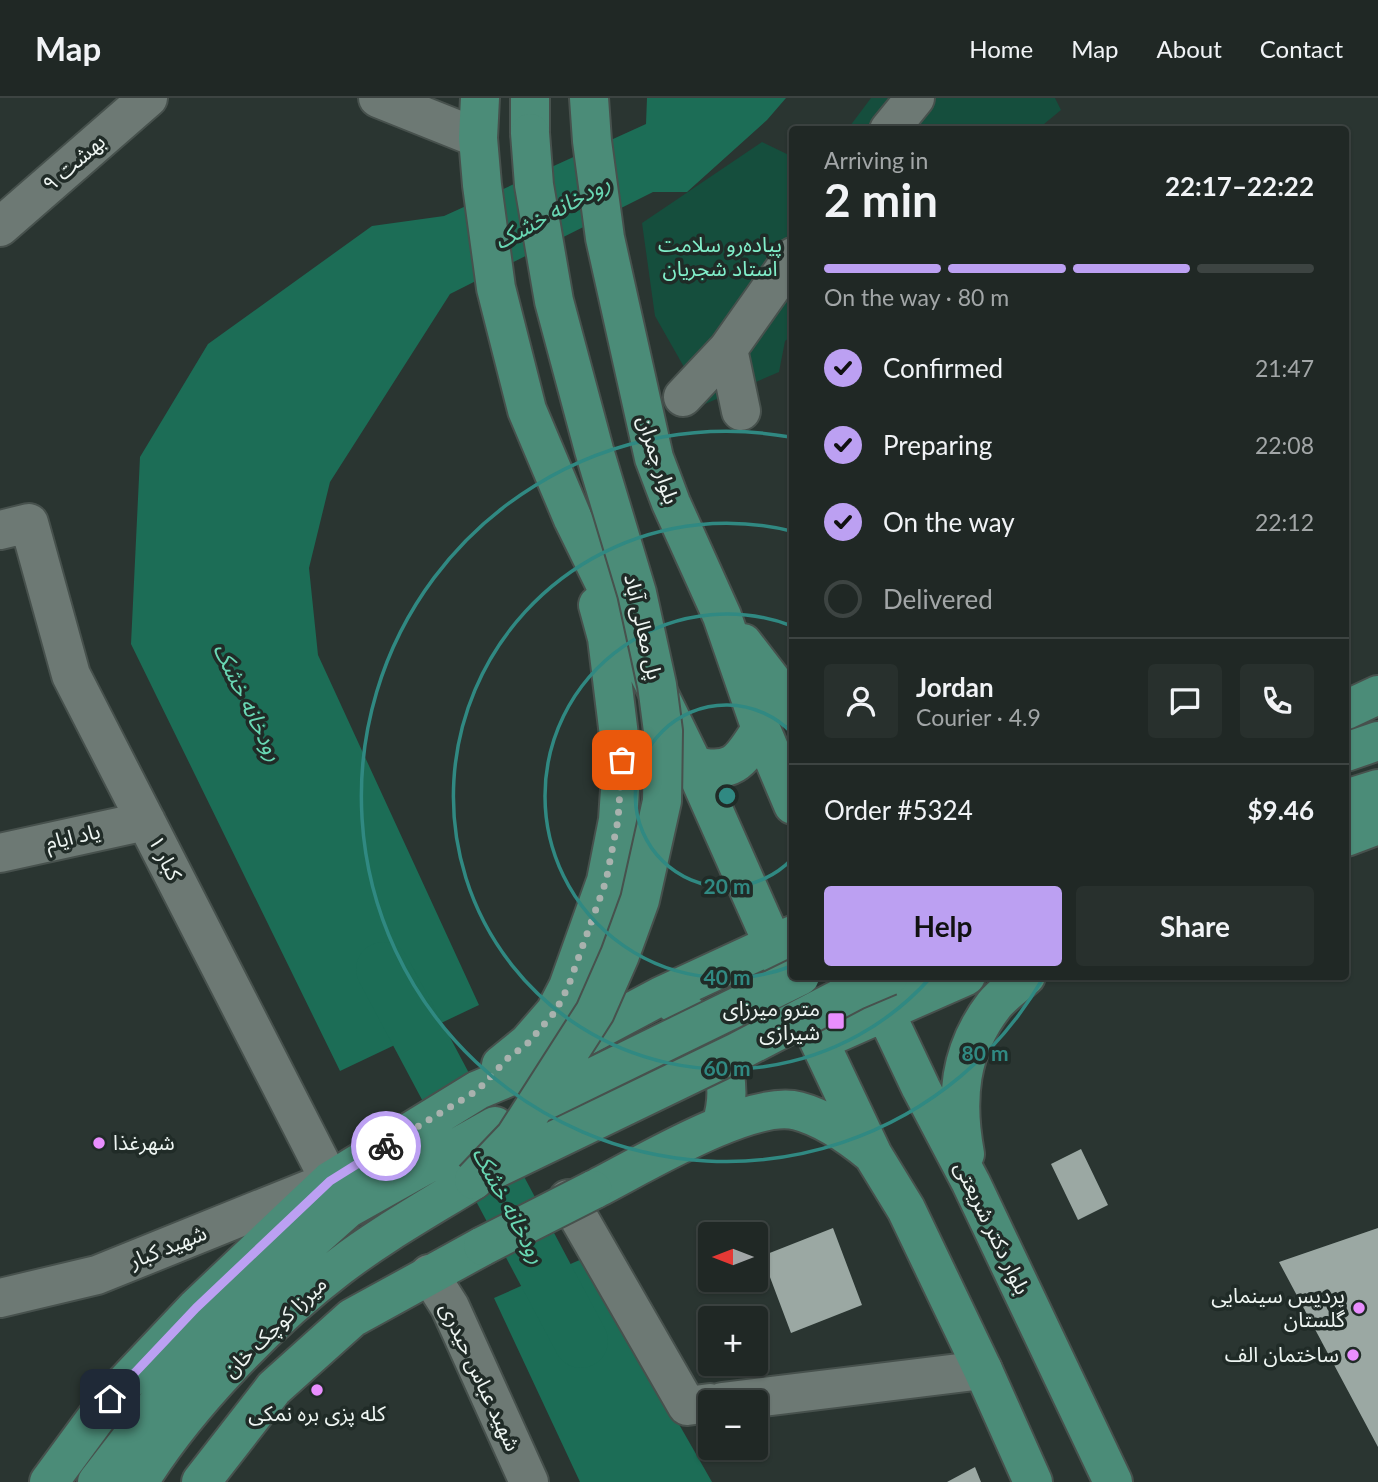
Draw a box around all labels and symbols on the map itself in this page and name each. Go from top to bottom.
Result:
street label: ۹ بهشت [37,128,110,196]
water label: رودخانه خشک [489,168,615,255]
park label: پیاده‌رو سلامت استاد شجریان [658,231,782,281]
street label: بلوار چمران [631,412,685,508]
street label: پل معالی آباد [618,571,669,683]
water label: رودخانه خشک [207,638,290,766]
pin [592,730,652,790]
centre of rings [715,784,739,808]
street label: یاد ایام [43,817,104,859]
street label: ۱ کبار [144,831,188,885]
text: 20 m [703,873,751,898]
text: 40 m [703,964,751,989]
place label: مترو میرزای شیرازی [723,995,820,1045]
marker: مترو میرزای شیرازی [826,1011,846,1031]
text: 80 m [961,1040,1009,1065]
text: 60 m [703,1055,751,1080]
courier [351,1111,421,1181]
place label: شهرغذا [113,1129,175,1155]
marker: شهرغذا [91,1135,107,1151]
water label: رودخانه خشک [467,1141,552,1268]
street label: بلوار دکتر شریعتی [949,1157,1036,1298]
street label: شهید کبار [124,1219,210,1274]
north arrow [698,1222,768,1292]
street label: میرزا کوچک خان [217,1270,332,1383]
place label: پردیس سینمایی گلستان [1211,1282,1345,1332]
street label: شهید عباس حیدری [435,1298,527,1455]
marker: پردیس سینمایی گلستان [1351,1300,1367,1316]
place label: ساختمان الف [1225,1341,1339,1367]
marker: ساختمان الف [1345,1347,1361,1363]
pin [80,1369,140,1429]
marker: کله پزی بره نمکی [309,1382,325,1398]
place label: کله پزی بره نمکی [248,1400,386,1427]

